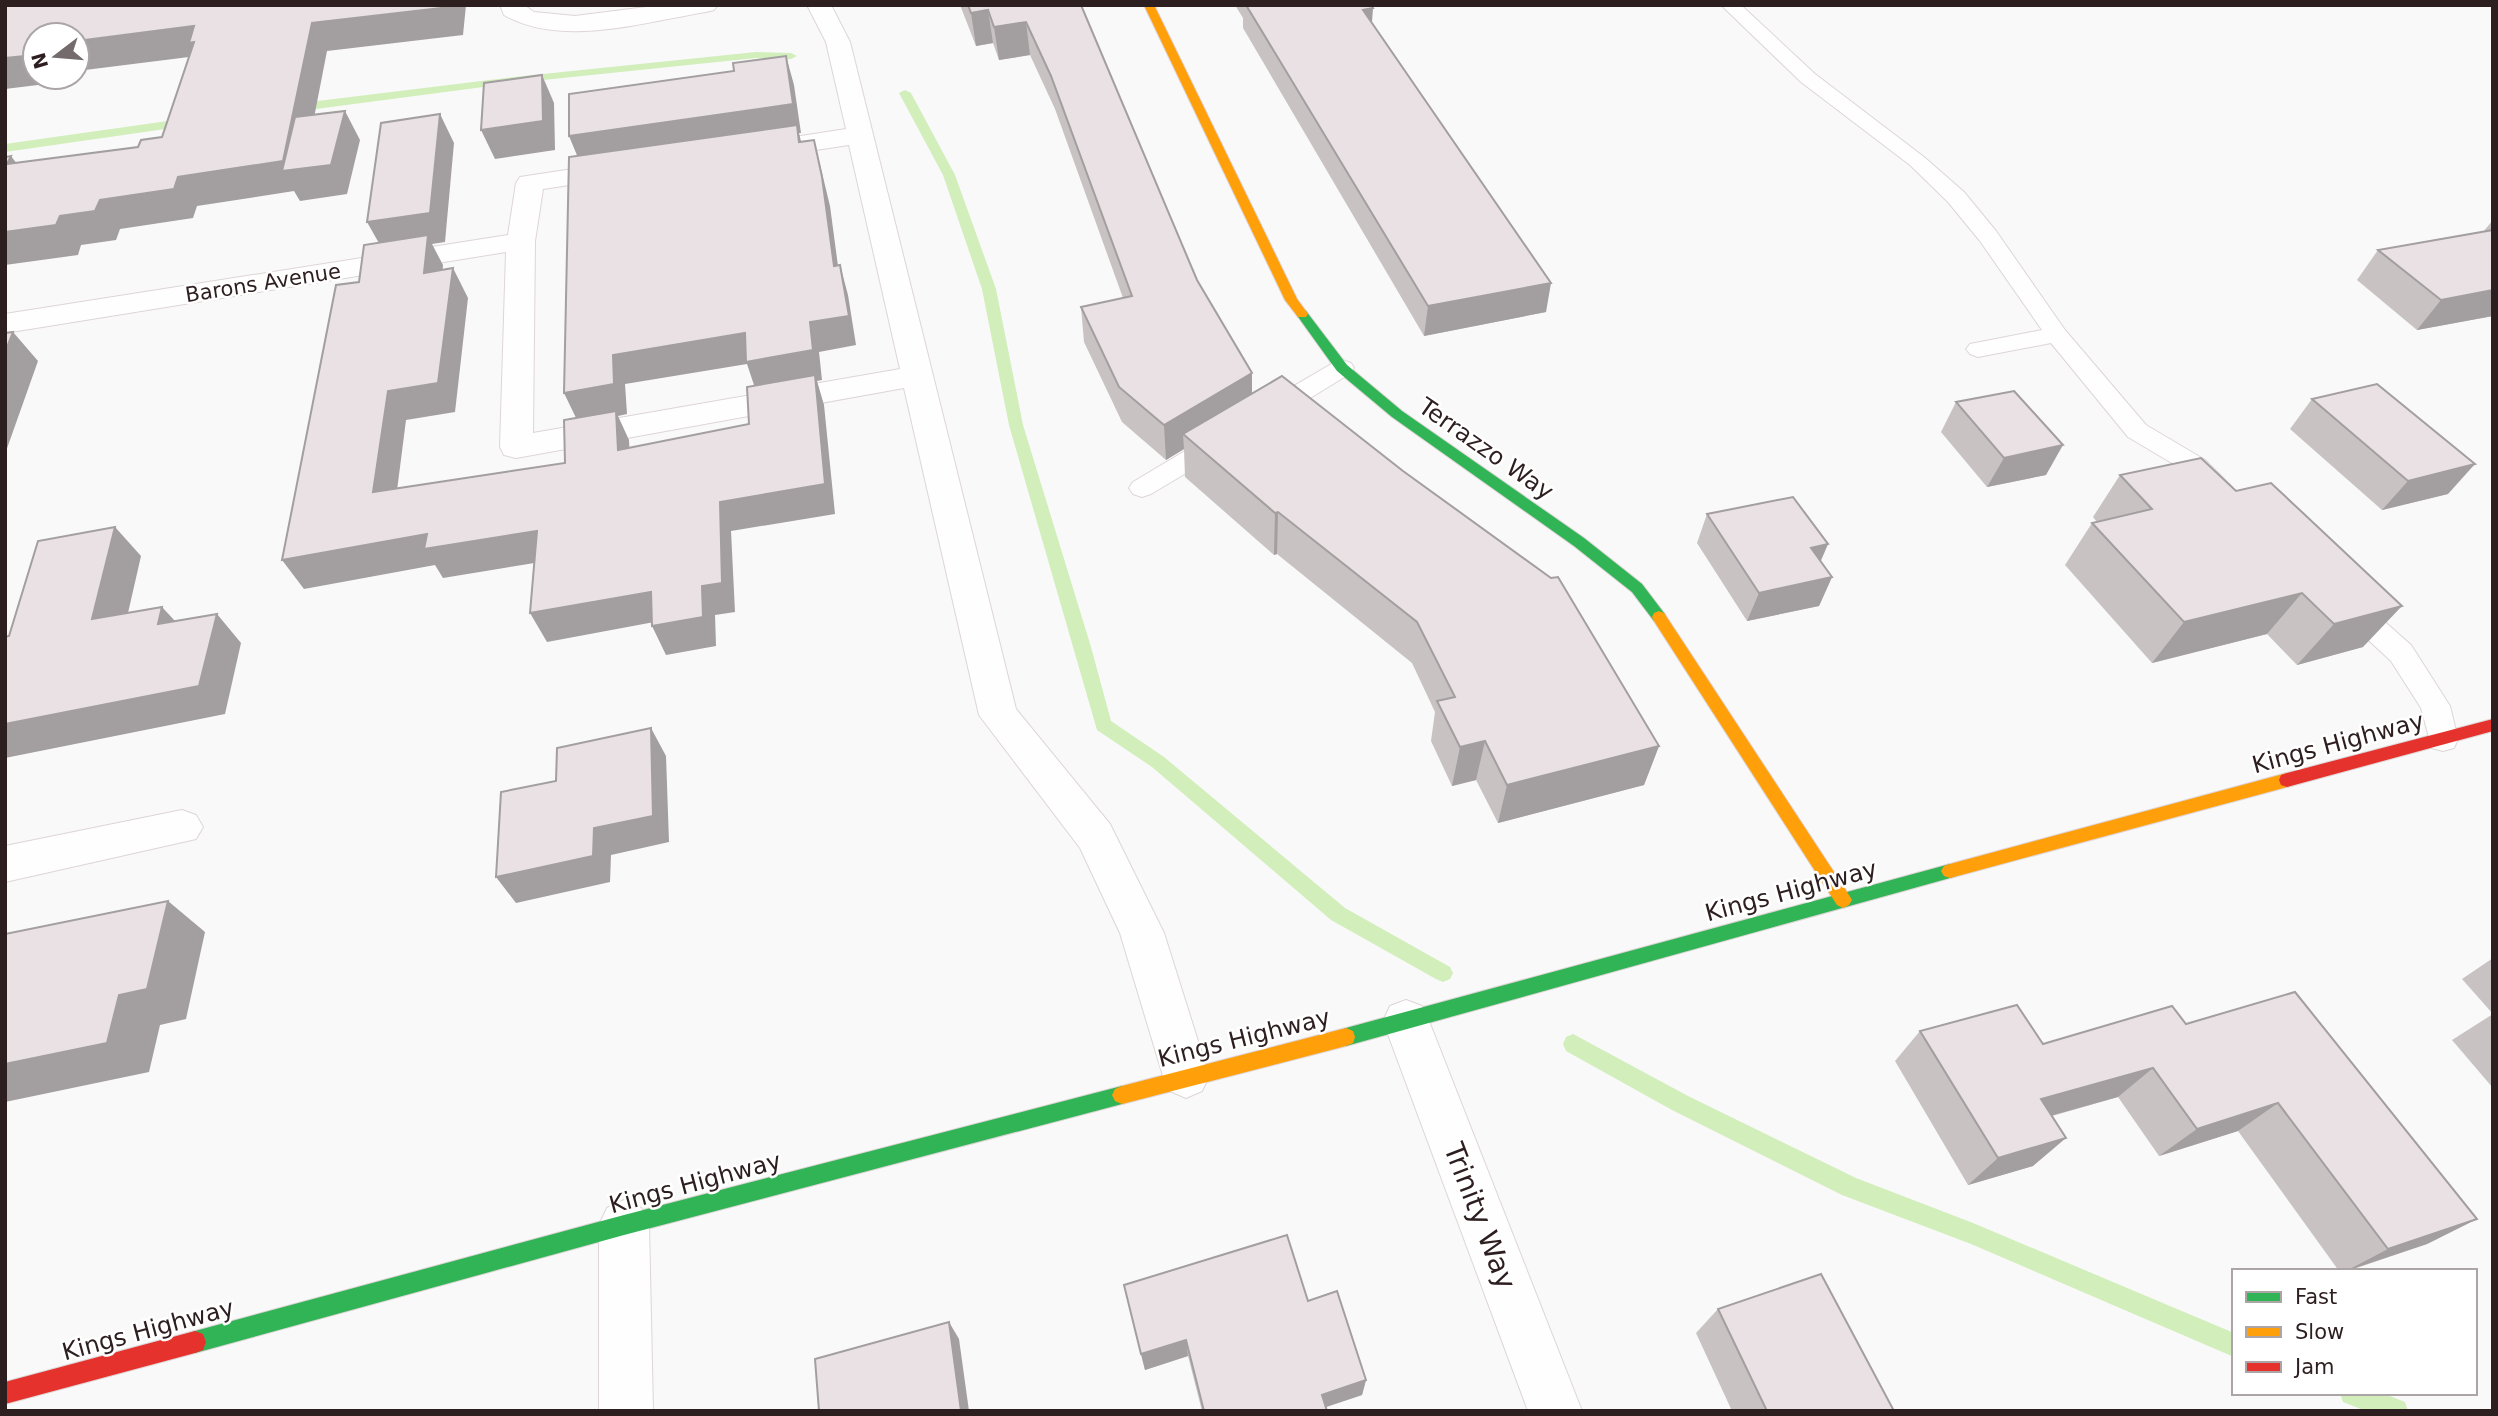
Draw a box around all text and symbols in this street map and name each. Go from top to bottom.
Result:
north arrow [21,21,91,91]
text: N [27,50,52,71]
street label: Barons Avenue [183,259,343,307]
street label: Terrazzo Way [1412,392,1559,506]
street label: Kings Highway [2249,707,2427,779]
street label: Kings Highway [1702,855,1880,927]
street label: Kings Highway [1155,1003,1333,1073]
street label: Trinity Way [1437,1137,1523,1294]
street label: Kings Highway [606,1147,784,1219]
legend [2232,1269,2477,1395]
text: Fast [2295,1285,2337,1309]
street label: Kings Highway [59,1294,237,1366]
text: Slow [2295,1320,2344,1344]
text: Jam [2293,1355,2335,1379]

